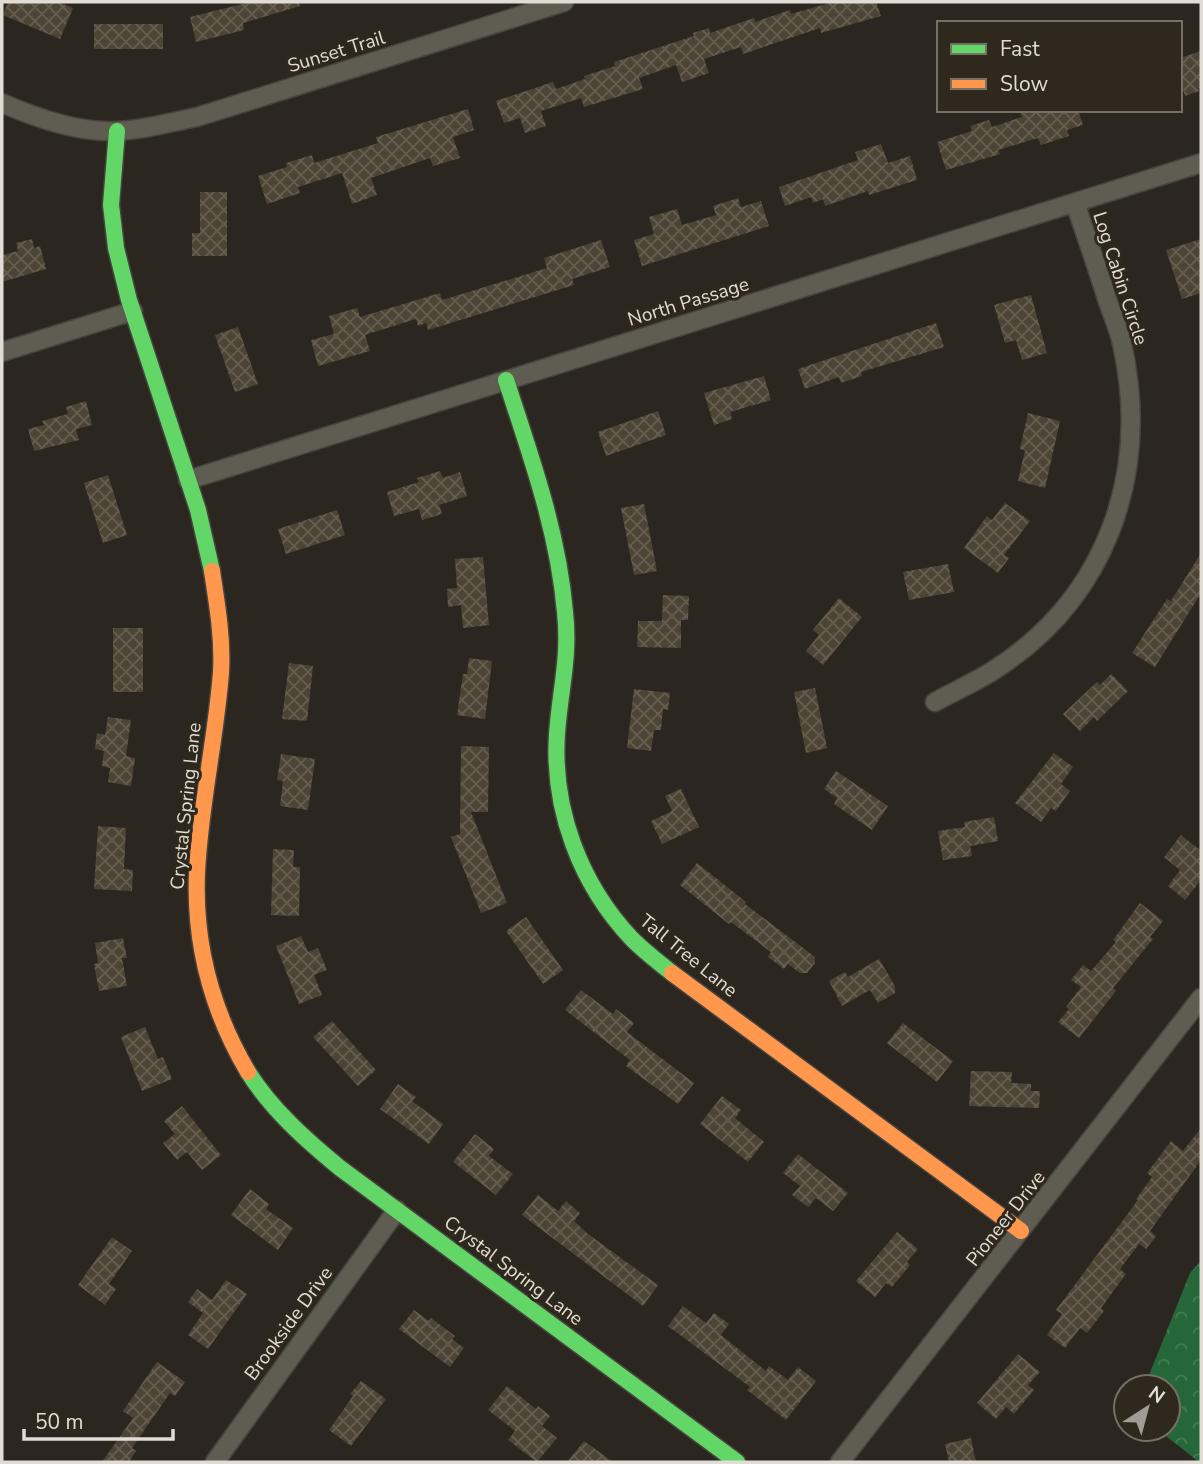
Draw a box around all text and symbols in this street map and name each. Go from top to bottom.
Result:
legend [937,21,1182,112]
street label: Sunset Trail [284,25,389,79]
text: Fast [1000,35,1040,63]
text: Slow [1000,70,1049,98]
street label: Log Cabin Circle [1086,208,1154,348]
street label: North Passage [624,271,752,333]
street label: Crystal Spring Lane [164,721,208,891]
street label: Tall Tree Lane [634,908,743,1003]
street label: Pioneer Drive [960,1165,1051,1272]
street label: Crystal Spring Lane [438,1210,588,1332]
street label: Brookside Drive [239,1261,339,1386]
north arrow [1112,1373,1182,1443]
text: N [1143,1380,1170,1410]
scale bar [24,1398,173,1442]
text: 50 m [35,1408,84,1436]

